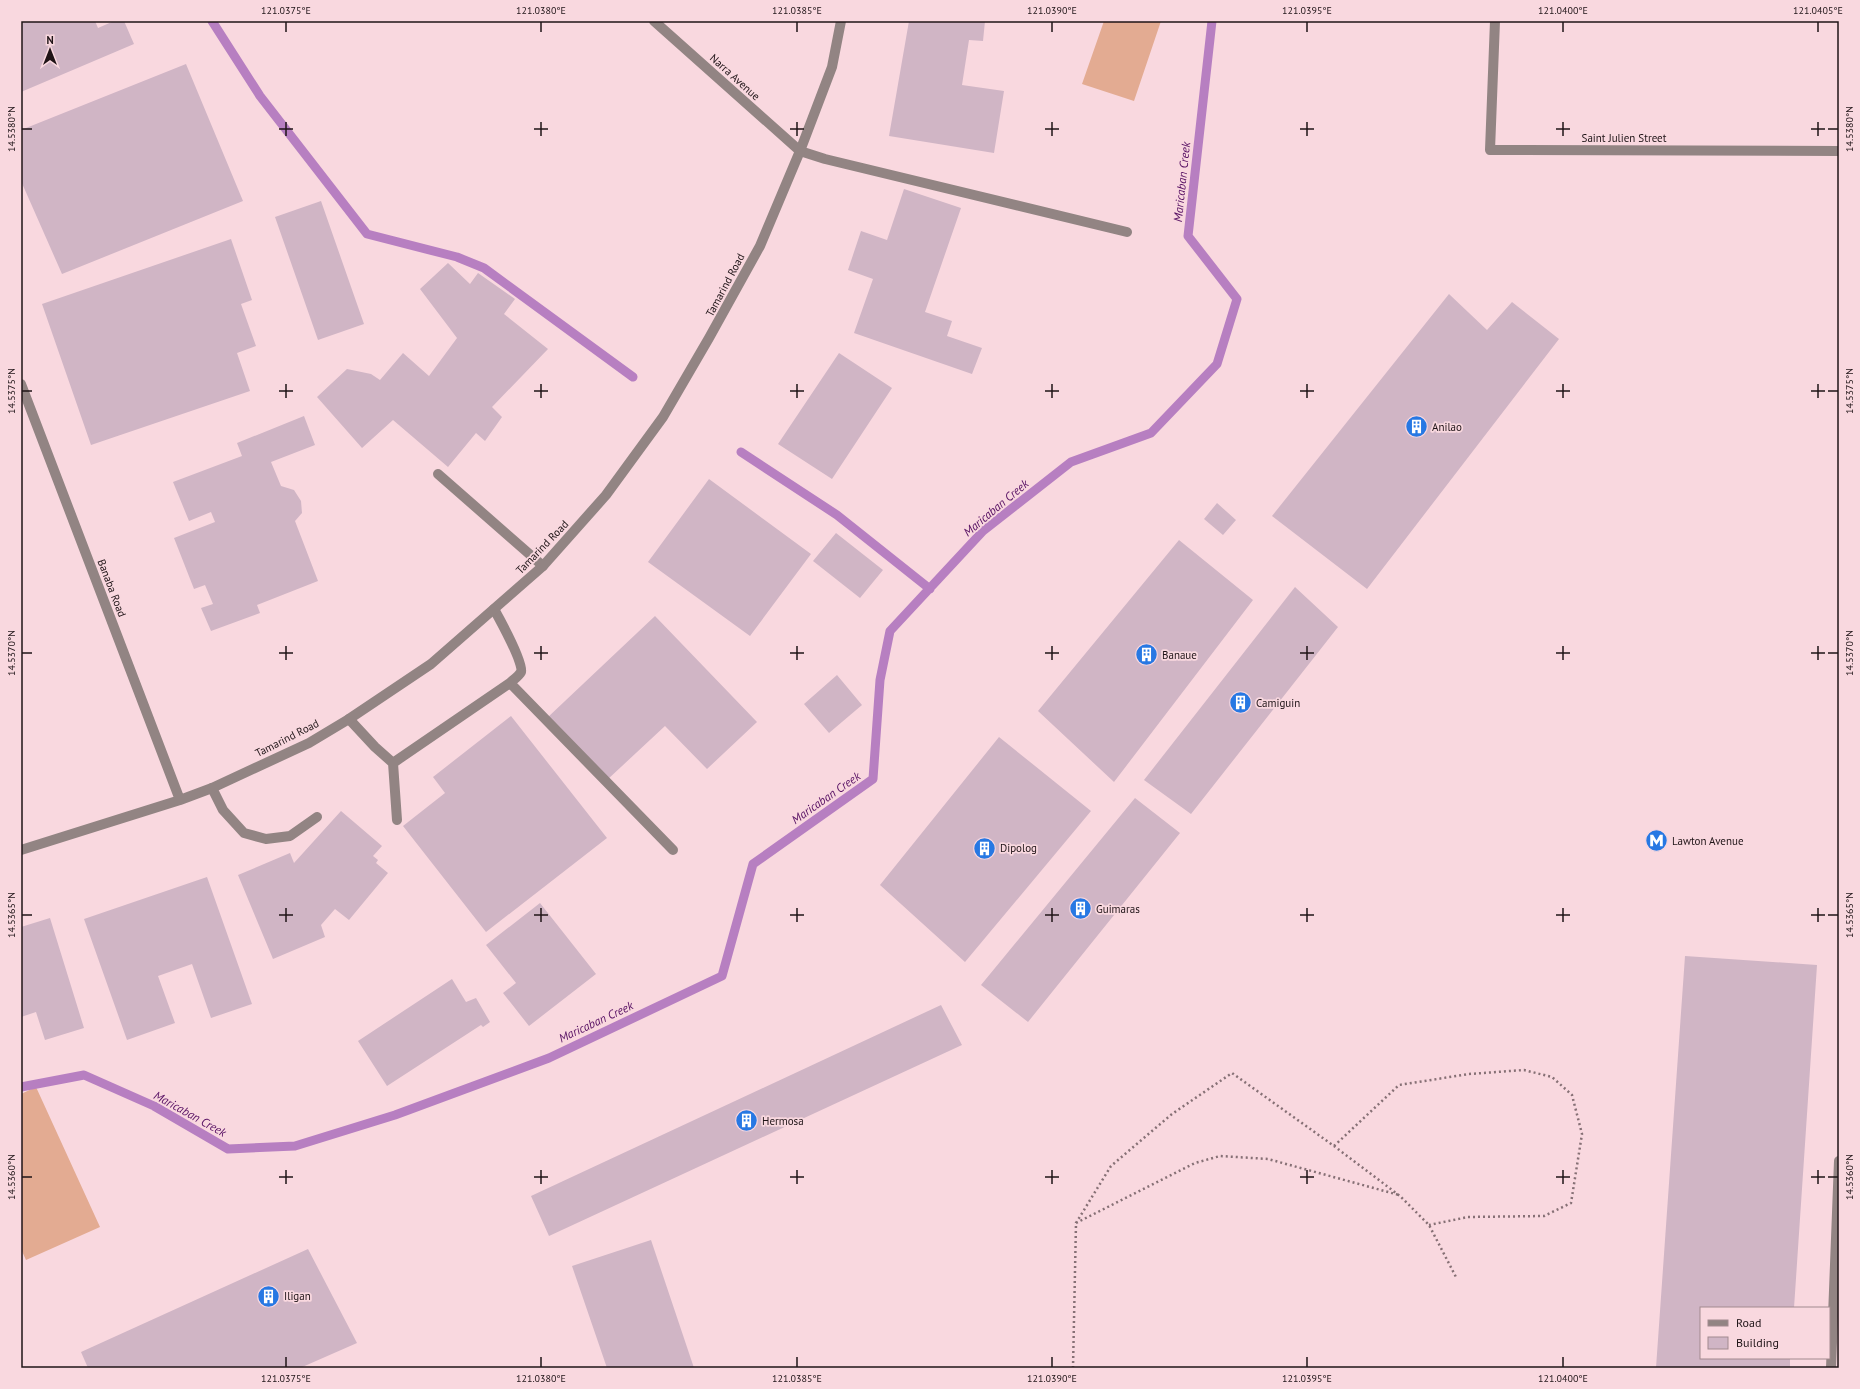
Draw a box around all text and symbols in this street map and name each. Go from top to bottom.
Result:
text: 121.0375°E [261,4,311,17]
text: 121.0380°E [516,4,566,17]
text: 121.0385°E [772,4,822,17]
text: 121.0390°E [1027,4,1077,17]
text: 121.0395°E [1282,4,1332,17]
text: 121.0400°E [1538,4,1588,17]
text: 121.0405°E [1793,4,1843,17]
north arrow [30,30,70,70]
text: N [46,33,54,47]
street label: Narra Avenue [707,51,763,103]
text: 14.5380°N [5,106,18,152]
text: 14.5380°N [1843,106,1856,152]
street label: Saint Julien Street [1582,131,1667,145]
water label: Maricaban Creek [1170,140,1193,223]
street label: Tamarind Road [702,251,748,319]
text: 14.5375°N [5,368,18,414]
text: 14.5375°N [1843,368,1856,414]
building icon: Anilao [1404,414,1430,440]
place label: Anilao [1432,420,1462,434]
water label: Maricaban Creek [960,476,1032,539]
street label: Tamarind Road [513,517,571,577]
street label: Banaba Road [95,557,129,619]
text: 14.5370°N [5,630,18,676]
text: 14.5370°N [1843,630,1856,676]
building icon: Banaue [1134,642,1160,668]
place label: Banaue [1162,648,1197,662]
building icon: Camiguin [1228,690,1254,716]
place label: Camiguin [1256,696,1300,710]
street label: Tamarind Road [253,716,321,760]
water label: Maricaban Creek [788,768,864,827]
metro station icon: Lawton Avenue [1644,828,1670,854]
place label: Lawton Avenue [1672,834,1744,848]
building icon: Dipolog [972,835,998,861]
place label: Dipolog [1000,841,1037,855]
text: 14.5365°N [5,892,18,938]
text: 14.5365°N [1843,892,1856,938]
building icon: Guimaras [1068,896,1094,922]
place label: Guimaras [1096,902,1140,916]
water label: Maricaban Creek [556,997,636,1045]
water label: Maricaban Creek [151,1087,230,1140]
building icon: Hermosa [733,1108,759,1134]
place label: Hermosa [762,1114,804,1128]
text: 14.5360°N [5,1154,18,1200]
text: 14.5360°N [1843,1154,1856,1200]
building icon: Iligan [255,1283,281,1309]
place label: Iligan [284,1289,311,1303]
legend [1700,1307,1830,1359]
text: Road [1736,1315,1761,1330]
text: Building [1736,1335,1779,1350]
text: 121.0375°E [261,1372,311,1385]
text: 121.0380°E [516,1372,566,1385]
text: 121.0385°E [772,1372,822,1385]
text: 121.0390°E [1027,1372,1077,1385]
text: 121.0395°E [1282,1372,1332,1385]
text: 121.0400°E [1538,1372,1588,1385]

